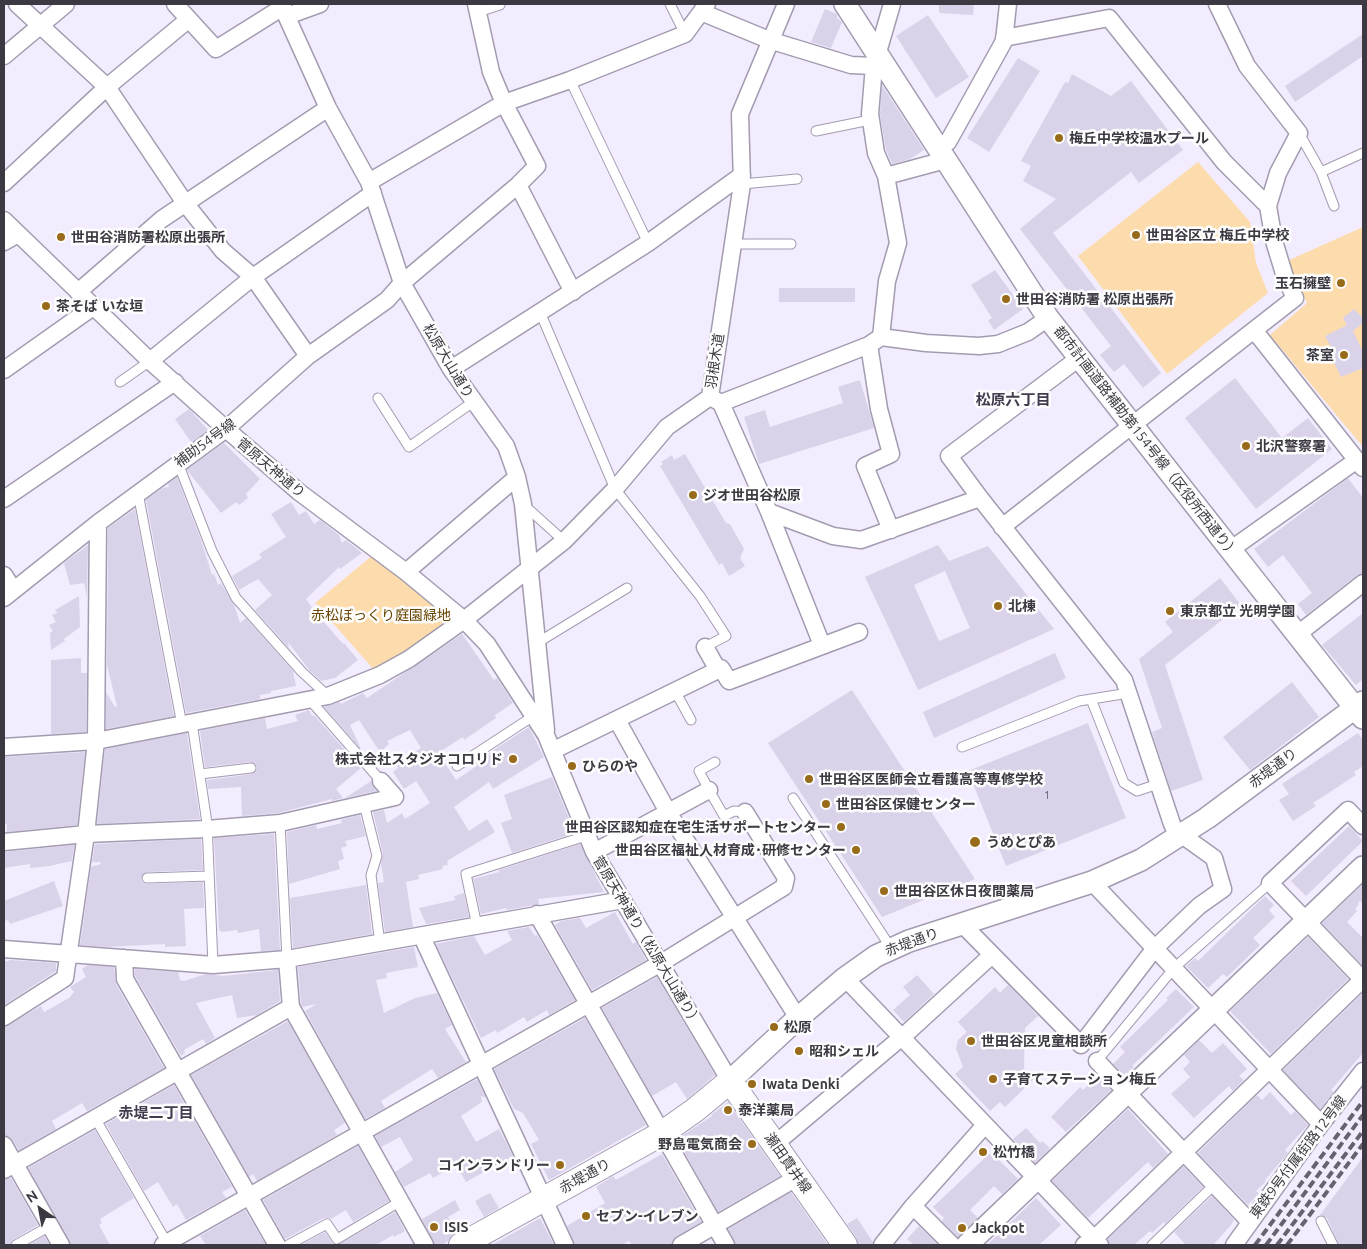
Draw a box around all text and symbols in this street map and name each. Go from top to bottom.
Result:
place label: 梅丘中学校温水プール [1069,130,1209,146]
marker: 梅丘中学校温水プール [1053,132,1065,144]
place label: 世田谷区立 梅丘中学校 [1146,227,1289,243]
place label: 世田谷消防署松原出張所 [71,229,225,245]
marker: 世田谷区立 梅丘中学校 [1130,229,1142,241]
marker: 世田谷消防署松原出張所 [55,231,67,243]
place label: 玉石擁壁 [1275,275,1331,291]
marker: 玉石擁壁 [1335,277,1347,289]
place label: 世田谷消防署 松原出張所 [1016,291,1173,307]
marker: 世田谷消防署 松原出張所 [1000,293,1012,305]
place label: 茶そば いな垣 [56,298,143,314]
marker: 茶そば いな垣 [40,300,52,312]
street label: 松原大山通り [419,321,477,401]
street label: 都市計画道路補助第154号線（区役所西通り） [1050,323,1242,561]
street label: 羽根木道 [702,332,728,390]
place label: 茶室 [1306,347,1334,363]
marker: 茶室 [1338,349,1350,361]
district label: 松原六丁目 [976,391,1050,409]
street label: 補助54号線 [171,415,239,471]
street label: 菅原天神通り [233,435,309,501]
place label: 北沢警察署 [1256,438,1326,454]
marker: 北沢警察署 [1240,440,1252,452]
place label: ジオ世田谷松原 [703,487,801,503]
marker: ジオ世田谷松原 [687,489,699,501]
place label: 北棟 [1008,598,1036,614]
marker: 北棟 [992,600,1004,612]
place label: 東京都立 光明学園 [1180,603,1295,619]
marker: 東京都立 光明学園 [1164,605,1176,617]
park label: 赤松ぼっくり庭園緑地 [311,607,451,623]
street label: 赤堤通り [1246,744,1300,792]
place label: 株式会社スタジオコロリド [335,751,503,767]
marker: 株式会社スタジオコロリド [507,753,519,765]
place label: ひらのや [582,758,638,774]
marker: ひらのや [566,760,578,772]
place label: 世田谷区医師会立看護高等専修学校 [819,771,1043,787]
marker: 世田谷区医師会立看護高等専修学校 [803,773,815,785]
house number: 1 [1044,788,1050,802]
place label: 世田谷区保健センター [836,796,976,812]
marker: 世田谷区保健センター [820,798,832,810]
place label: 世田谷区認知症在宅生活サポートセンター [565,819,831,835]
marker: 世田谷区認知症在宅生活サポートセンター [835,821,847,833]
place label: うめとぴあ [986,834,1056,850]
marker: うめとぴあ [968,835,982,849]
place label: 世田谷区福祉人材育成･研修センター [615,842,846,858]
marker: 世田谷区福祉人材育成･研修センター [850,844,862,856]
street label: 菅原天神通り（松原大山通り） [589,853,705,1029]
place label: 世田谷区休日夜間薬局 [894,883,1034,899]
marker: 世田谷区休日夜間薬局 [878,885,890,897]
street label: 赤堤通り [883,925,941,959]
place label: 松原 [784,1019,812,1035]
marker: 松原 [768,1021,780,1033]
place label: 世田谷区児童相談所 [981,1033,1107,1049]
marker: 世田谷区児童相談所 [965,1035,977,1047]
place label: 昭和シェル [809,1043,879,1059]
marker: 昭和シェル [793,1045,805,1057]
place label: 子育てステーション梅丘 [1003,1071,1157,1087]
marker: 子育てステーション梅丘 [987,1073,999,1085]
place label: Iwata Denki [762,1076,840,1092]
marker: Iwata Denki [746,1078,758,1090]
street label: 東鉄9号付属街路12号線 [1246,1092,1350,1222]
place label: 泰洋薬局 [738,1102,794,1118]
district label: 赤堤二丁目 [119,1104,193,1122]
marker: 泰洋薬局 [722,1104,734,1116]
street label: 瀬田貫井線 [761,1130,815,1196]
place label: 野島電気商会 [658,1136,742,1152]
marker: 野島電気商会 [746,1138,758,1150]
place label: 松竹橋 [993,1144,1035,1160]
marker: 松竹橋 [977,1146,989,1158]
street label: 赤堤通り [556,1155,614,1197]
place label: コインランドリー [438,1157,550,1173]
marker: コインランドリー [554,1159,566,1171]
north arrow [15,1184,65,1234]
text: N [23,1187,41,1206]
place label: セブン-イレブン [596,1208,699,1224]
marker: セブン-イレブン [580,1210,592,1222]
place label: ISIS [444,1219,468,1235]
place label: Jackpot [972,1220,1024,1236]
marker: ISIS [428,1221,440,1233]
marker: Jackpot [956,1222,968,1234]

